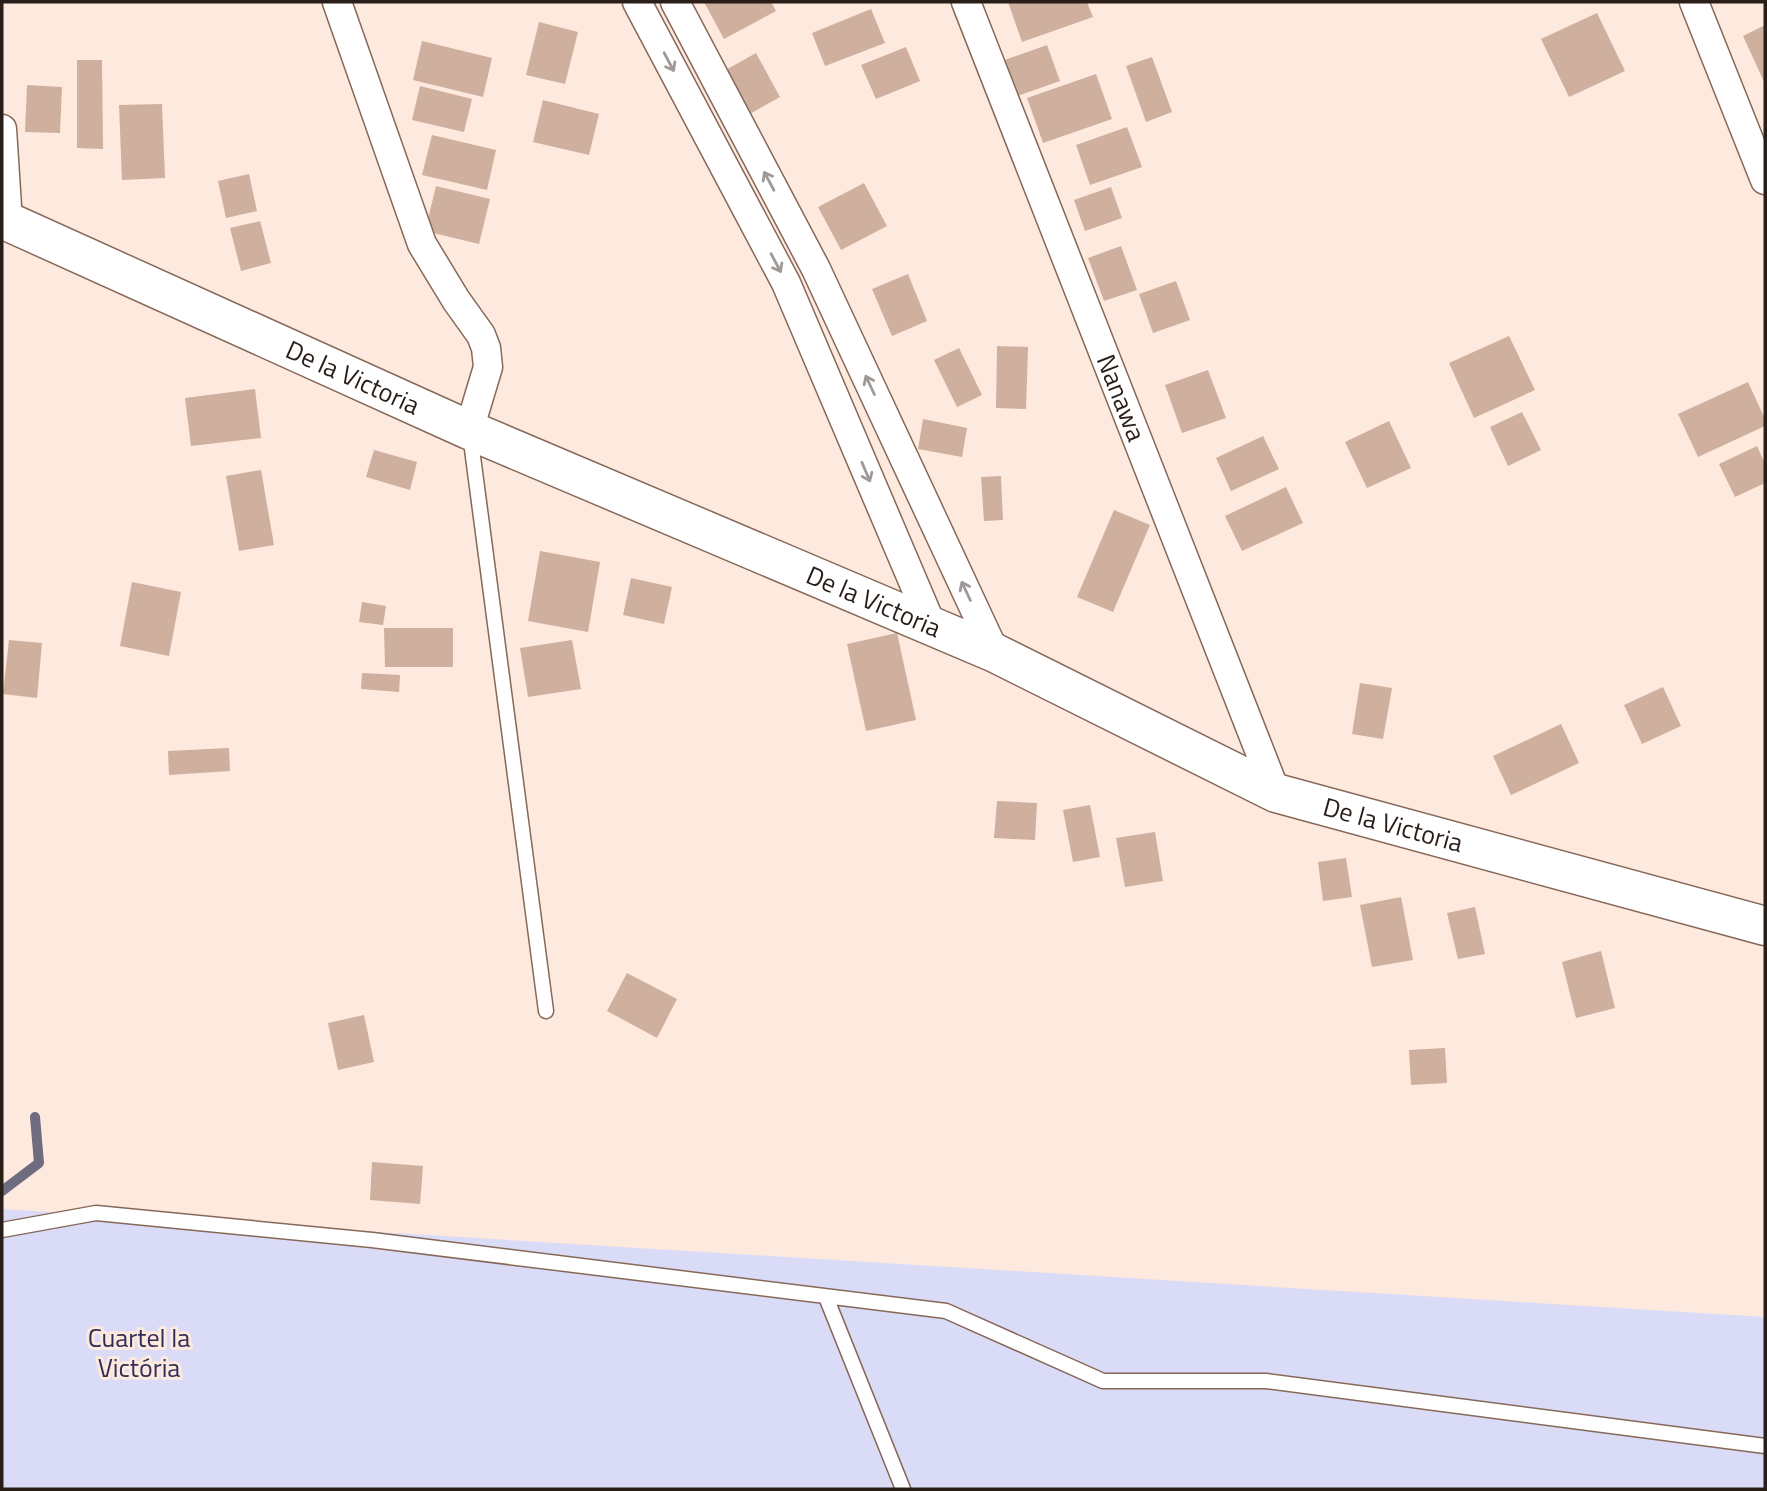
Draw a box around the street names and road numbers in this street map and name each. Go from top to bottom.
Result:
street label: De la Victoria [280,330,426,424]
street label: Nanawa [1087,348,1156,447]
street label: De la Victoria [800,555,947,647]
street label: De la Victoria [1319,787,1467,862]

